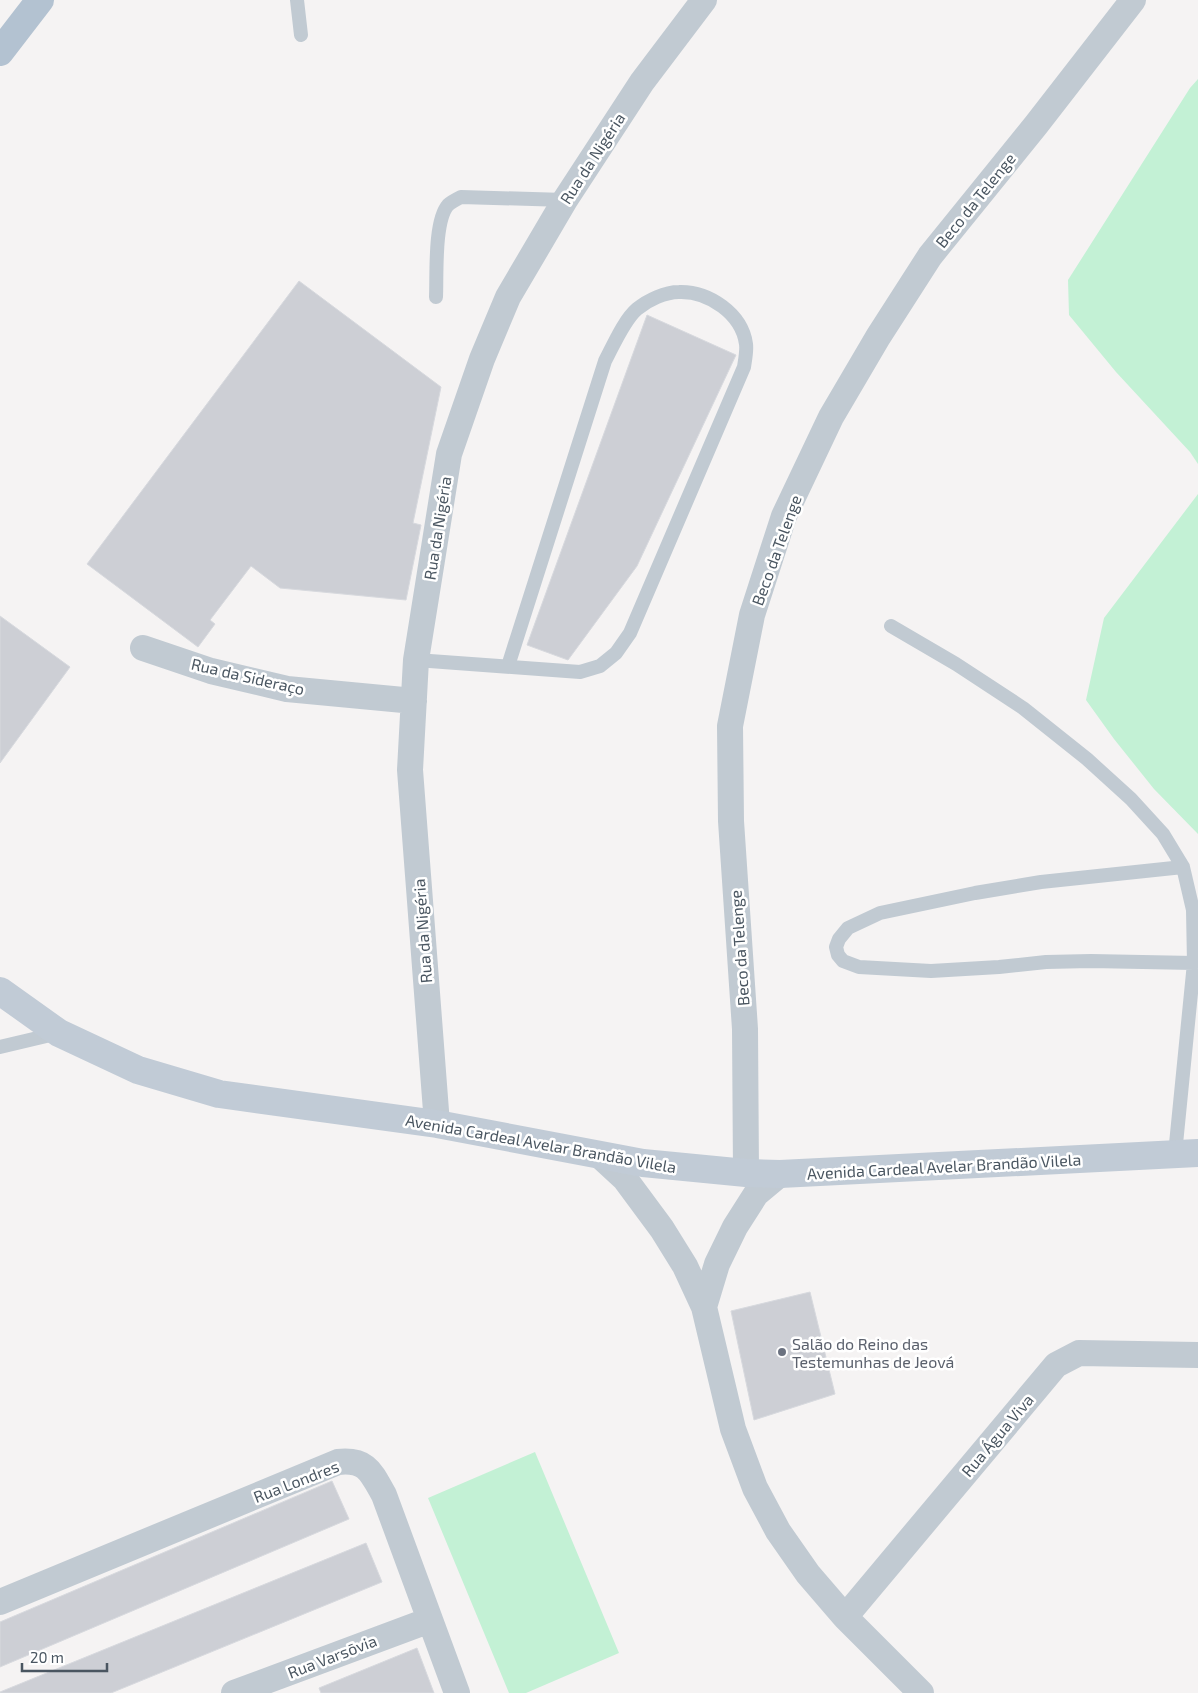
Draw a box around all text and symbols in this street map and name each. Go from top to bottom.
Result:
street label: Rua da Nigéria [556,109,628,207]
street label: Beco da Telenge [931,149,1019,251]
street label: Rua da Nigéria [419,475,455,581]
street label: Beco da Telenge [747,492,805,608]
street label: Rua da Sideraço [189,654,306,699]
street label: Rua da Nigéria [409,878,435,984]
street label: Beco da Telenge [725,889,753,1007]
street label: Avenida Cardeal Avelar Brandão Vilela [404,1110,678,1176]
street label: Avenida Cardeal Avelar Brandão Vilela [806,1149,1082,1183]
place label: Salão do Reino das Testemunhas de Jeová [792,1334,954,1371]
marker: Salão do Reino das Testemunhas de Jeová [776,1346,788,1358]
street label: Rua Água Viva [957,1390,1037,1480]
street label: Rua Londres [251,1456,341,1506]
street label: Rua Varsōvia [285,1630,379,1682]
scale bar [22,1640,108,1672]
text: 20 m [30,1648,64,1666]

